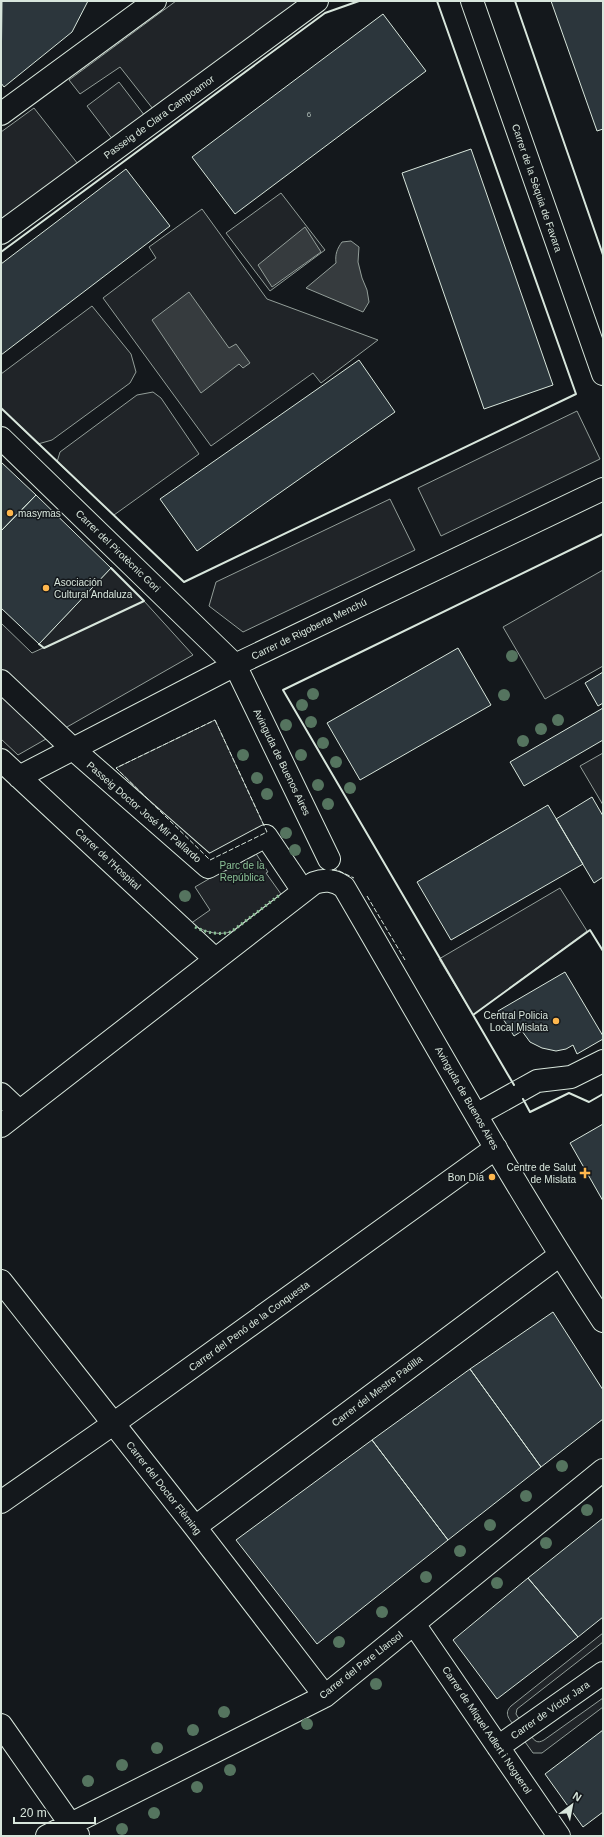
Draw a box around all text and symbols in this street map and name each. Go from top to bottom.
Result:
street label: Passeig de Clara Campoamor [102,73,217,161]
house number: 6 [307,110,312,119]
street label: Carrer de la Sèquia de Favara [510,123,564,254]
marker: masymas [5,508,15,518]
place label: masymas [18,508,61,519]
street label: Carrer del Pirotècnic Gori [74,508,162,594]
place label: Asociación Cultural Andaluza [54,577,133,600]
marker: Asociación Cultural Andaluza [41,583,51,593]
street label: Carrer de Rigoberta Menchú [250,596,368,662]
street label: Avinguda de Buenos Aires [251,707,313,817]
street label: Passeig Doctor José Mir Pallardo [85,759,204,865]
street label: Carrer de l'Hospital [73,826,143,892]
park label: Parc de la República [219,860,265,883]
place label: Central Policia Local Mislata [484,1010,548,1033]
marker: Central Policia Local Mislata [551,1016,561,1026]
street label: Avinguda de Buenos Aires [433,1045,501,1151]
place label: Centre de Salut de Mislata [507,1162,576,1185]
marker: Centre de Salut de Mislata [579,1167,591,1179]
place label: Bon Día [448,1172,484,1183]
marker: Bon Día [487,1172,497,1182]
street label: Carrer del Penó de la Conquesta [187,1278,312,1373]
street label: Carrer del Mestre Padilla [330,1353,425,1429]
street label: Carrer del Doctor Flèming [124,1439,204,1537]
street label: Carrer del Pare Llansol [317,1629,405,1701]
street label: Carrer de Miquel Adlert i Noguerol [440,1664,534,1796]
street label: Carrer de Víctor Jara [509,1678,592,1741]
north arrow [552,1785,592,1825]
text: N [571,1789,584,1804]
scale bar [14,1799,95,1825]
text: 20 m [20,1806,47,1820]

